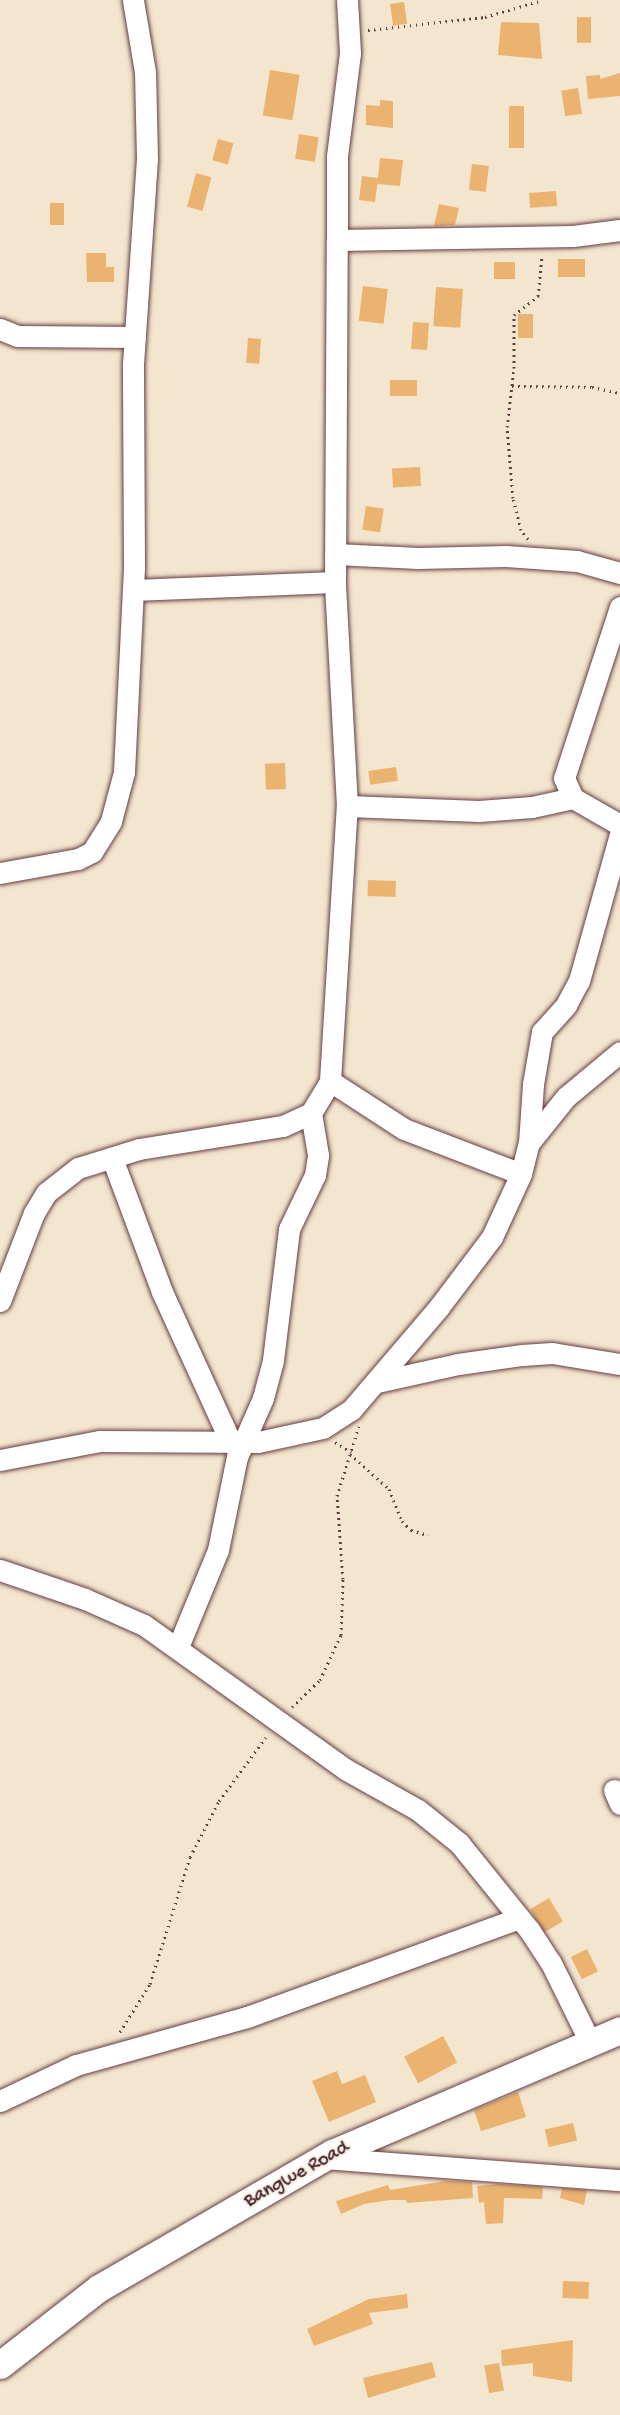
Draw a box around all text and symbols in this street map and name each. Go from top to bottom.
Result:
street label: Bangwe Road [240,2136,354,2214]

